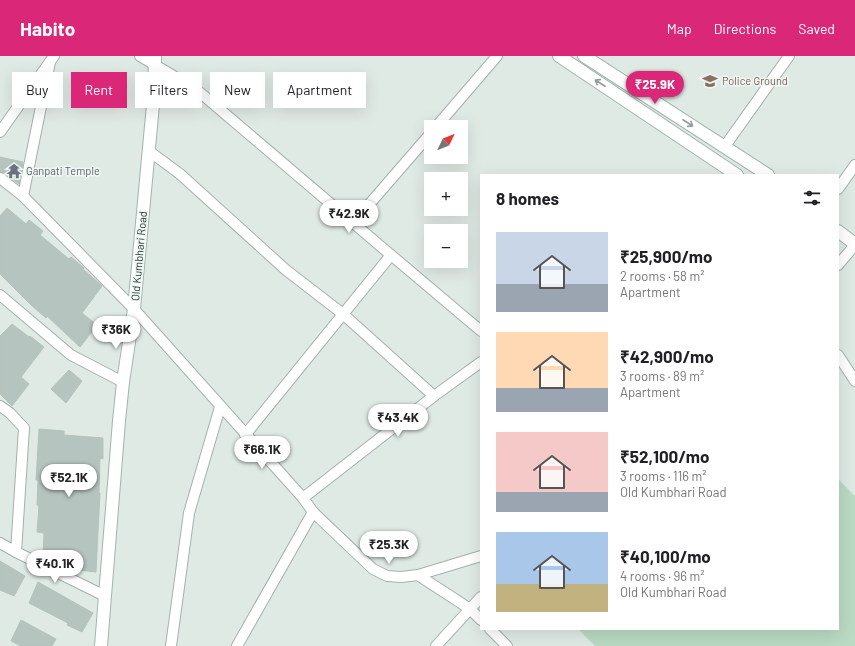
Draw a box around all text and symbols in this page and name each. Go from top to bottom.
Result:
text: Habito [20,17,75,40]
text: Map [667,20,692,37]
text: Directions [714,20,776,37]
text: Saved [798,20,835,37]
pin: ₹25.9K [622,71,688,105]
chip: Buy [12,72,63,108]
chip: Rent [71,72,127,108]
chip: Filters [135,72,202,108]
chip: New [210,72,265,108]
chip: Apartment [273,72,366,108]
school or university icon: Police Ground [701,72,719,90]
place label: Police Ground [722,74,788,87]
text: ₹25.9K [635,76,675,92]
one-way arrow [594,79,605,87]
one-way arrow [682,119,694,127]
north arrow [424,120,468,164]
map controls [424,120,468,268]
temple icon: Ganpati Temple [5,162,23,180]
place label: Ganpati Temple [26,164,100,177]
button: + [424,172,468,216]
icon: filters [801,187,823,209]
text: 8 homes [496,188,559,208]
pin: ₹42.9K [316,200,382,234]
text: ₹42.9K [328,205,370,221]
street label: Old Kumbhari Road [128,210,149,301]
button: − [424,224,468,268]
text: ₹25,900/mo [620,246,712,266]
icon: home [528,248,576,296]
text: 2 rooms · 58 m² [620,268,704,284]
text: Apartment [620,284,681,300]
pin: ₹36K [92,316,140,350]
text: ₹36K [101,321,131,337]
text: ₹42,900/mo [620,346,714,366]
icon: home [528,348,576,396]
text: 3 rooms · 89 m² [620,368,704,384]
text: Apartment [620,384,681,400]
pin: ₹43.4K [365,404,431,438]
text: ₹43.4K [377,409,419,425]
pin: ₹66.1K [229,436,295,470]
text: ₹66.1K [243,441,281,457]
text: ₹52,100/mo [620,446,709,466]
icon: home [528,448,576,496]
pin: ₹52.1K [36,464,102,498]
text: 3 rooms · 116 m² [620,468,707,484]
text: ₹52.1K [50,469,88,485]
text: Old Kumbhari Road [620,484,727,500]
pin: ₹25.3K [356,531,422,565]
text: ₹25.3K [369,536,409,552]
text: ₹40,100/mo [620,546,711,566]
icon: home [528,548,576,596]
pin: ₹40.1K [22,550,88,584]
text: ₹40.1K [36,555,74,571]
text: 4 rooms · 96 m² [620,568,705,584]
text: Old Kumbhari Road [620,584,727,600]

